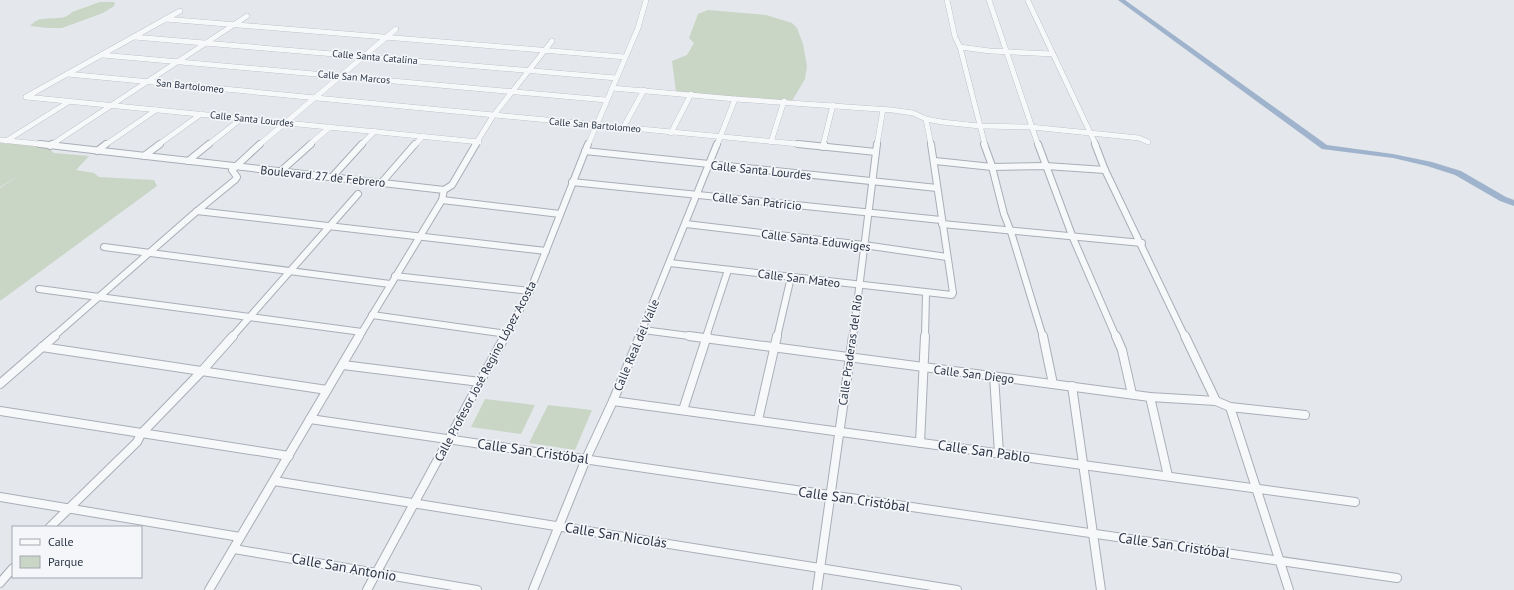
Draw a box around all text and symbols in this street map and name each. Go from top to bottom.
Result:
street label: Calle Santa Catalina [332,47,418,67]
street label: Calle San Marcos [317,67,391,87]
street label: San Bartolomeo [155,76,225,96]
street label: Calle Santa Lourdes [209,108,295,130]
street label: Calle San Bartolomeo [548,114,642,136]
street label: Calle Santa Lourdes [710,157,812,183]
street label: Boulevard 27 de Febrero [260,162,386,190]
street label: Calle San Patricio [712,189,802,213]
street label: Calle Santa Eduwiges [760,226,872,254]
street label: Calle San Mateo [757,266,841,290]
street label: Calle Profesor José Regino López Acosta [431,278,539,464]
street label: Calle Praderas del Río [835,294,865,406]
street label: Calle Real del Valle [610,297,662,393]
street label: Calle San Diego [933,362,1015,386]
street label: Calle San Cristóbal [476,434,590,468]
street label: Calle San Pablo [937,436,1031,466]
street label: Calle San Cristóbal [797,482,911,516]
street label: Calle San Nicolás [564,518,668,552]
legend [12,526,142,578]
street label: Calle San Cristóbal [1117,528,1231,562]
text: Calle [48,534,74,549]
street label: Calle San Antonio [290,549,398,585]
text: Parque [48,554,83,569]

